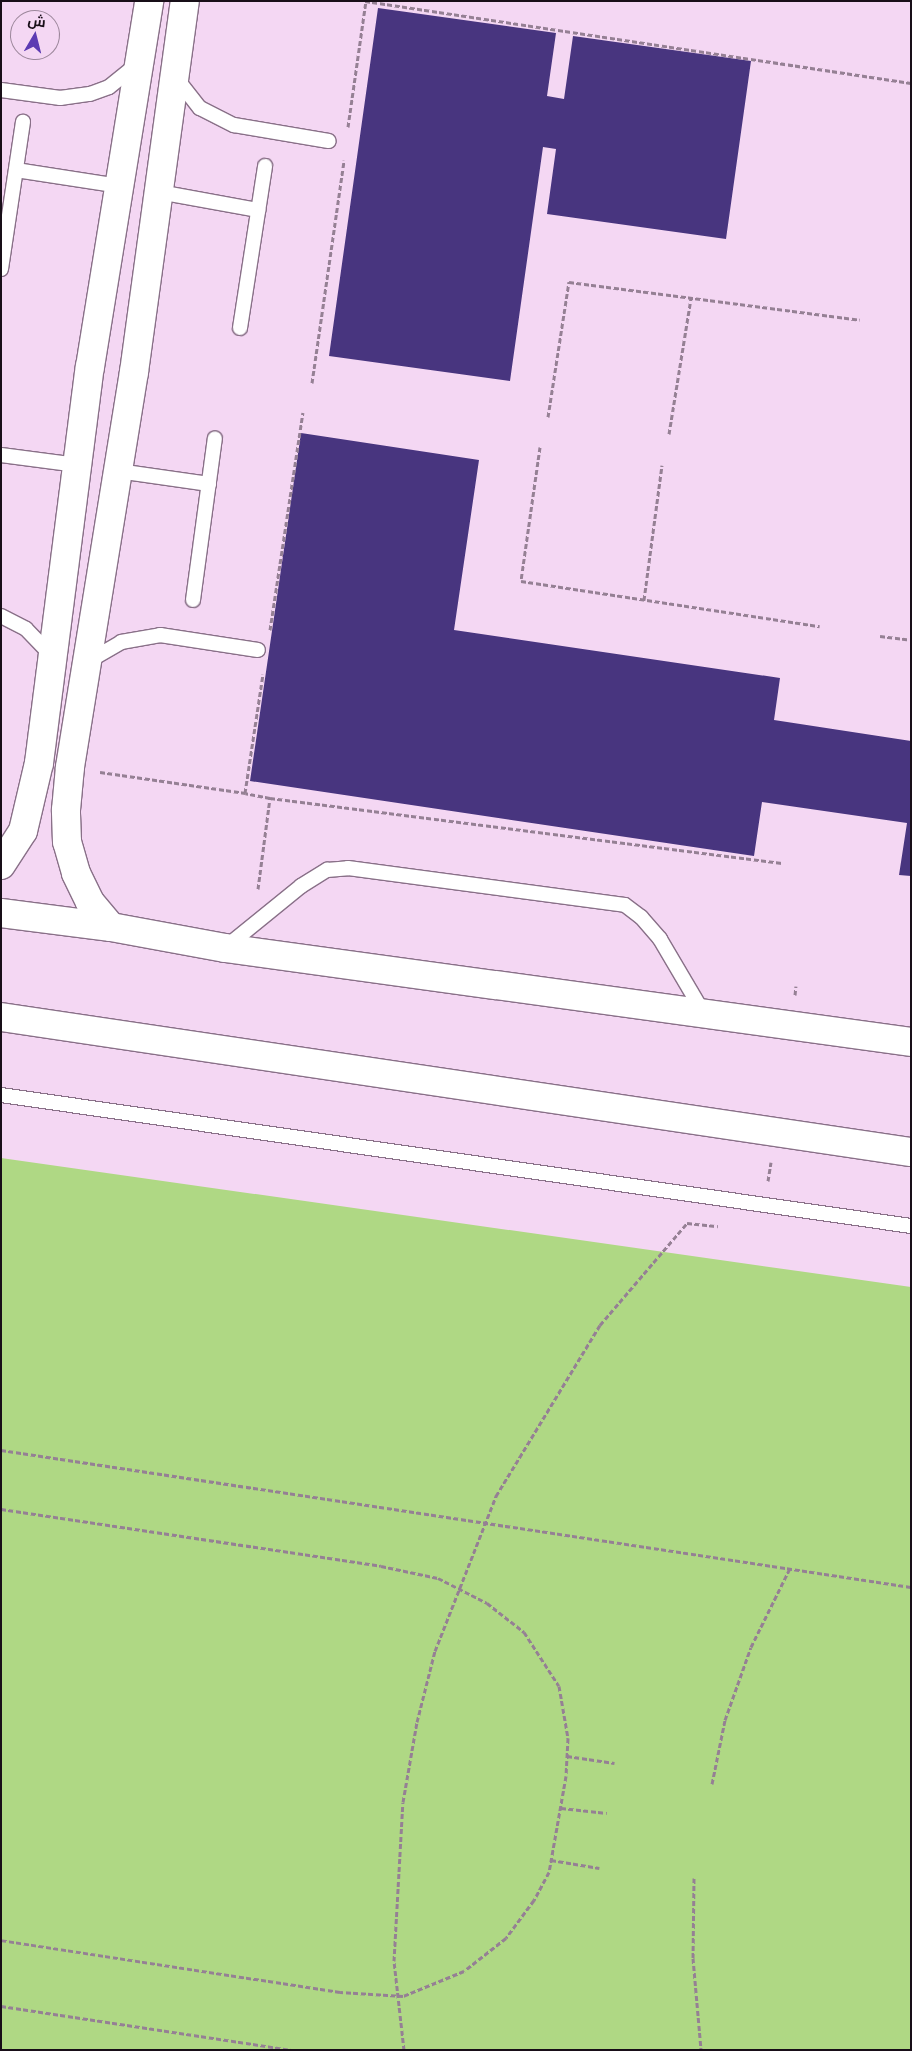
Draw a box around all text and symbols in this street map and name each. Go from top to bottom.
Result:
north arrow [10,10,60,60]
text: ش [27,12,47,30]

